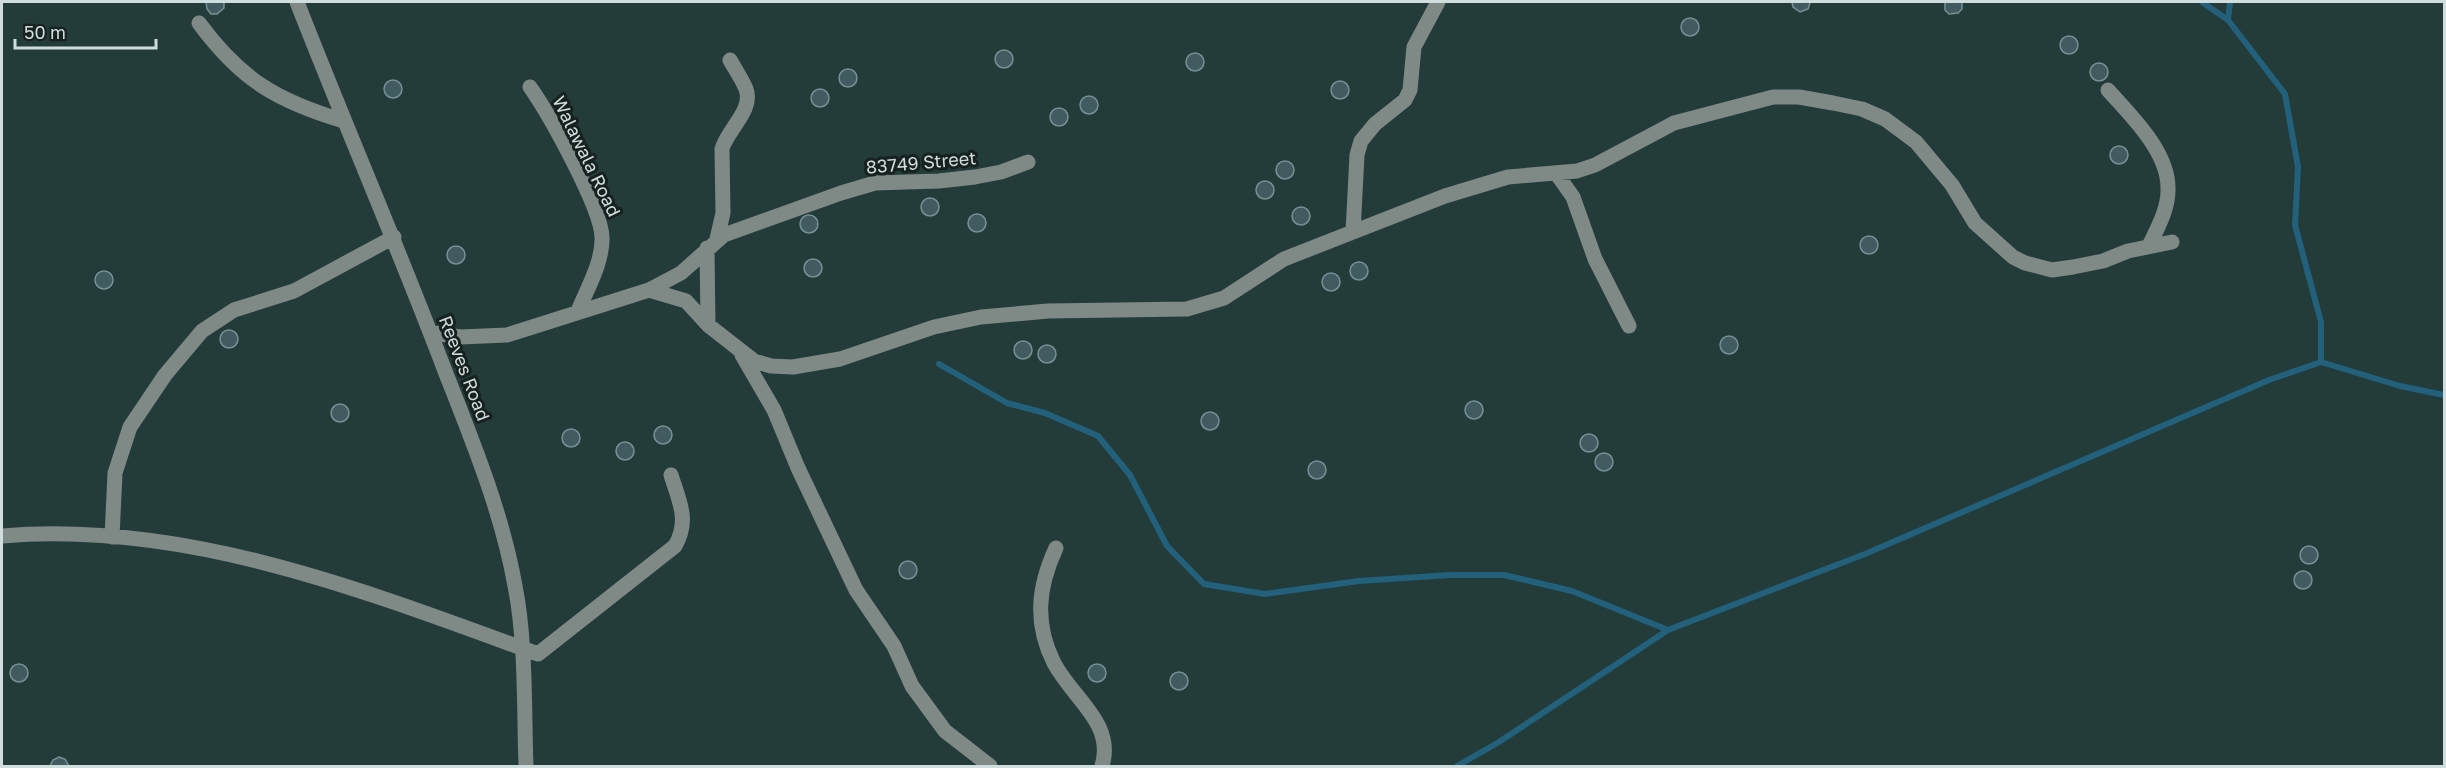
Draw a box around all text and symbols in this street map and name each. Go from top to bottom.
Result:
scale bar [15,12,156,50]
text: 50 m [24,21,66,43]
street label: Walawala Road [548,92,626,220]
street label: 83749 Street [865,146,977,178]
street label: Reeves Road [435,312,495,424]

